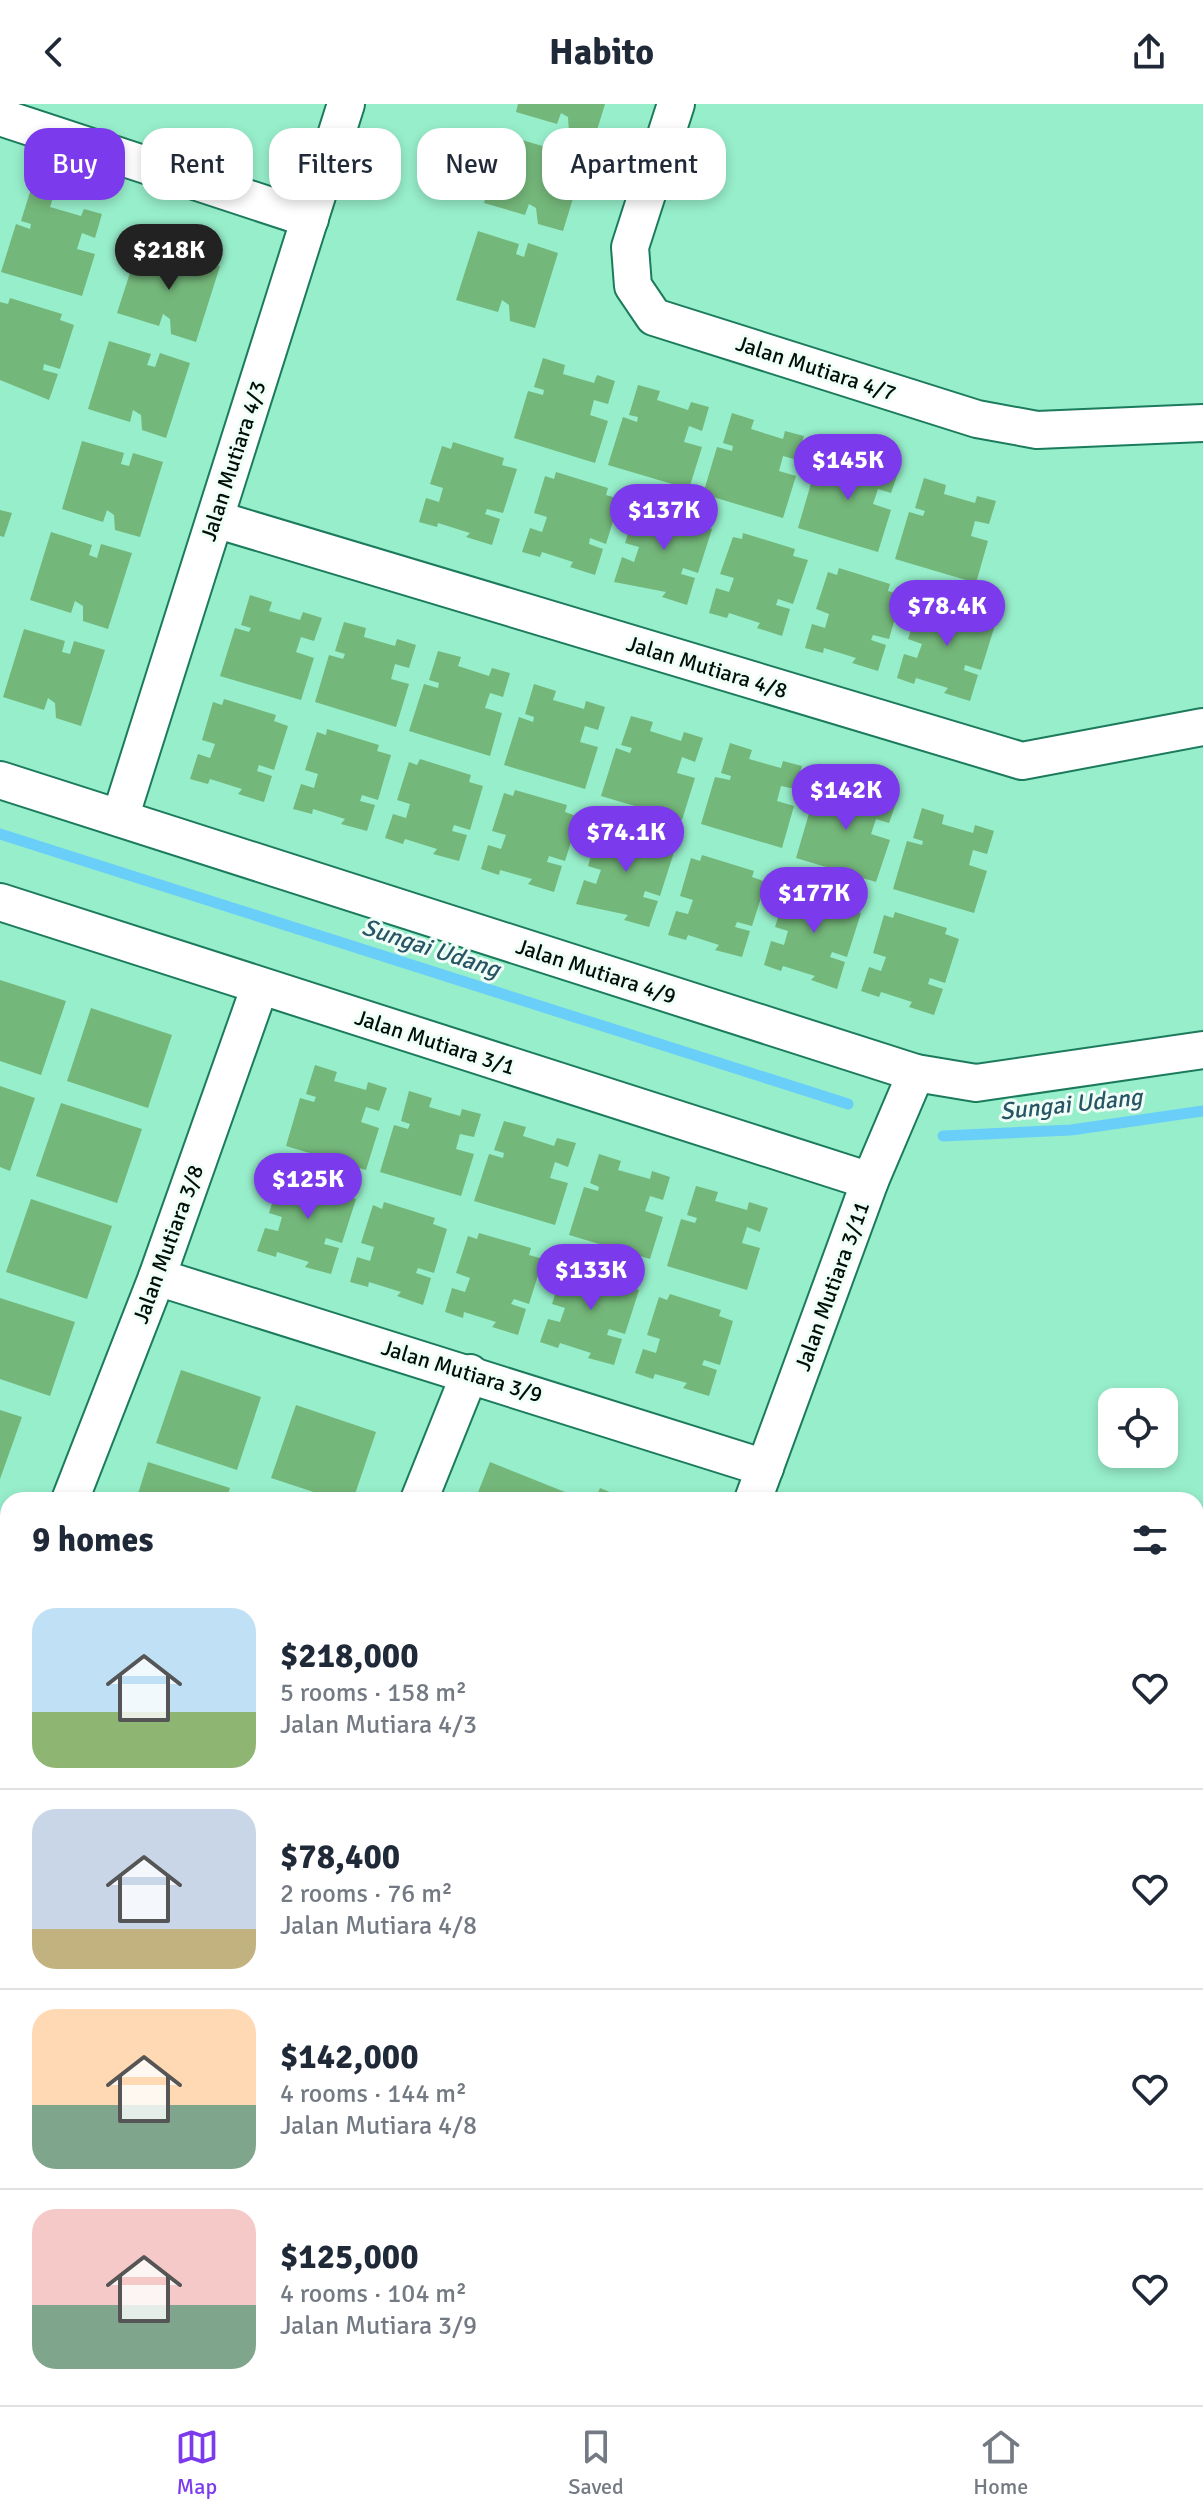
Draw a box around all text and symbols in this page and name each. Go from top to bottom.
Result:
icon: back [32,30,76,74]
text: Habito [549,30,654,75]
icon: share [1127,30,1171,74]
chip: Buy [24,128,125,200]
chip: Rent [141,128,253,200]
chip: Filters [269,128,401,200]
chip: New [417,128,526,200]
chip: Apartment [542,128,726,200]
pin: $218K [113,224,225,292]
text: $218K [133,234,205,266]
street label: Jalan Mutiara 4/7 [733,329,899,407]
street label: Jalan Mutiara 4/3 [194,378,272,544]
pin: $145K [792,434,904,502]
text: $145K [812,444,884,476]
pin: $137K [608,484,720,552]
text: $137K [628,494,700,526]
pin: $78.4K [882,580,1012,648]
text: $78.4K [907,590,987,622]
street label: Jalan Mutiara 4/8 [623,630,791,704]
pin: $142K [790,764,902,832]
text: $142K [810,774,882,806]
pin: $74.1K [561,806,691,874]
text: $74.1K [586,816,666,848]
pin: $177K [758,867,870,935]
text: $177K [778,877,850,909]
water label: Sungai Udang [358,912,506,985]
street label: Jalan Mutiara 4/9 [513,932,679,1010]
street label: Jalan Mutiara 3/1 [352,1003,518,1081]
water label: Sungai Udang [998,1081,1146,1126]
pin: $125K [252,1153,364,1221]
street label: Jalan Mutiara 3/8 [127,1161,209,1327]
text: $125K [272,1163,344,1195]
street label: Jalan Mutiara 3/11 [789,1197,875,1375]
pin: $133K [535,1244,647,1312]
text: $133K [555,1254,627,1286]
street label: Jalan Mutiara 3/9 [378,1334,546,1408]
map controls [1098,1388,1178,1468]
button: locate [1098,1388,1178,1468]
icon: filters [1128,1518,1172,1562]
text: 9 homes [32,1519,153,1561]
text: $218,000 [280,1635,419,1677]
icon: home [96,1640,192,1736]
icon: heart [1128,1666,1172,1710]
text: 5 rooms · 158 m² [280,1677,467,1709]
text: Jalan Mutiara 4/3 [280,1709,477,1741]
text: $78,400 [280,1836,400,1878]
icon: home [96,1841,192,1937]
icon: heart [1128,1867,1172,1911]
text: 2 rooms · 76 m² [280,1878,453,1910]
text: Jalan Mutiara 4/8 [280,1910,477,1942]
text: $142,000 [280,2036,419,2078]
icon: home [96,2041,192,2137]
icon: heart [1128,2067,1172,2111]
text: 4 rooms · 144 m² [280,2078,467,2110]
text: Jalan Mutiara 4/8 [280,2110,477,2142]
text: $125,000 [280,2236,419,2278]
icon: home [96,2241,192,2337]
icon: heart [1128,2267,1172,2311]
text: 4 rooms · 104 m² [280,2278,467,2310]
text: Jalan Mutiara 3/9 [280,2310,477,2342]
tab: Map [175,2425,219,2500]
tab: Saved [568,2425,624,2500]
tab: Home [973,2425,1028,2500]

